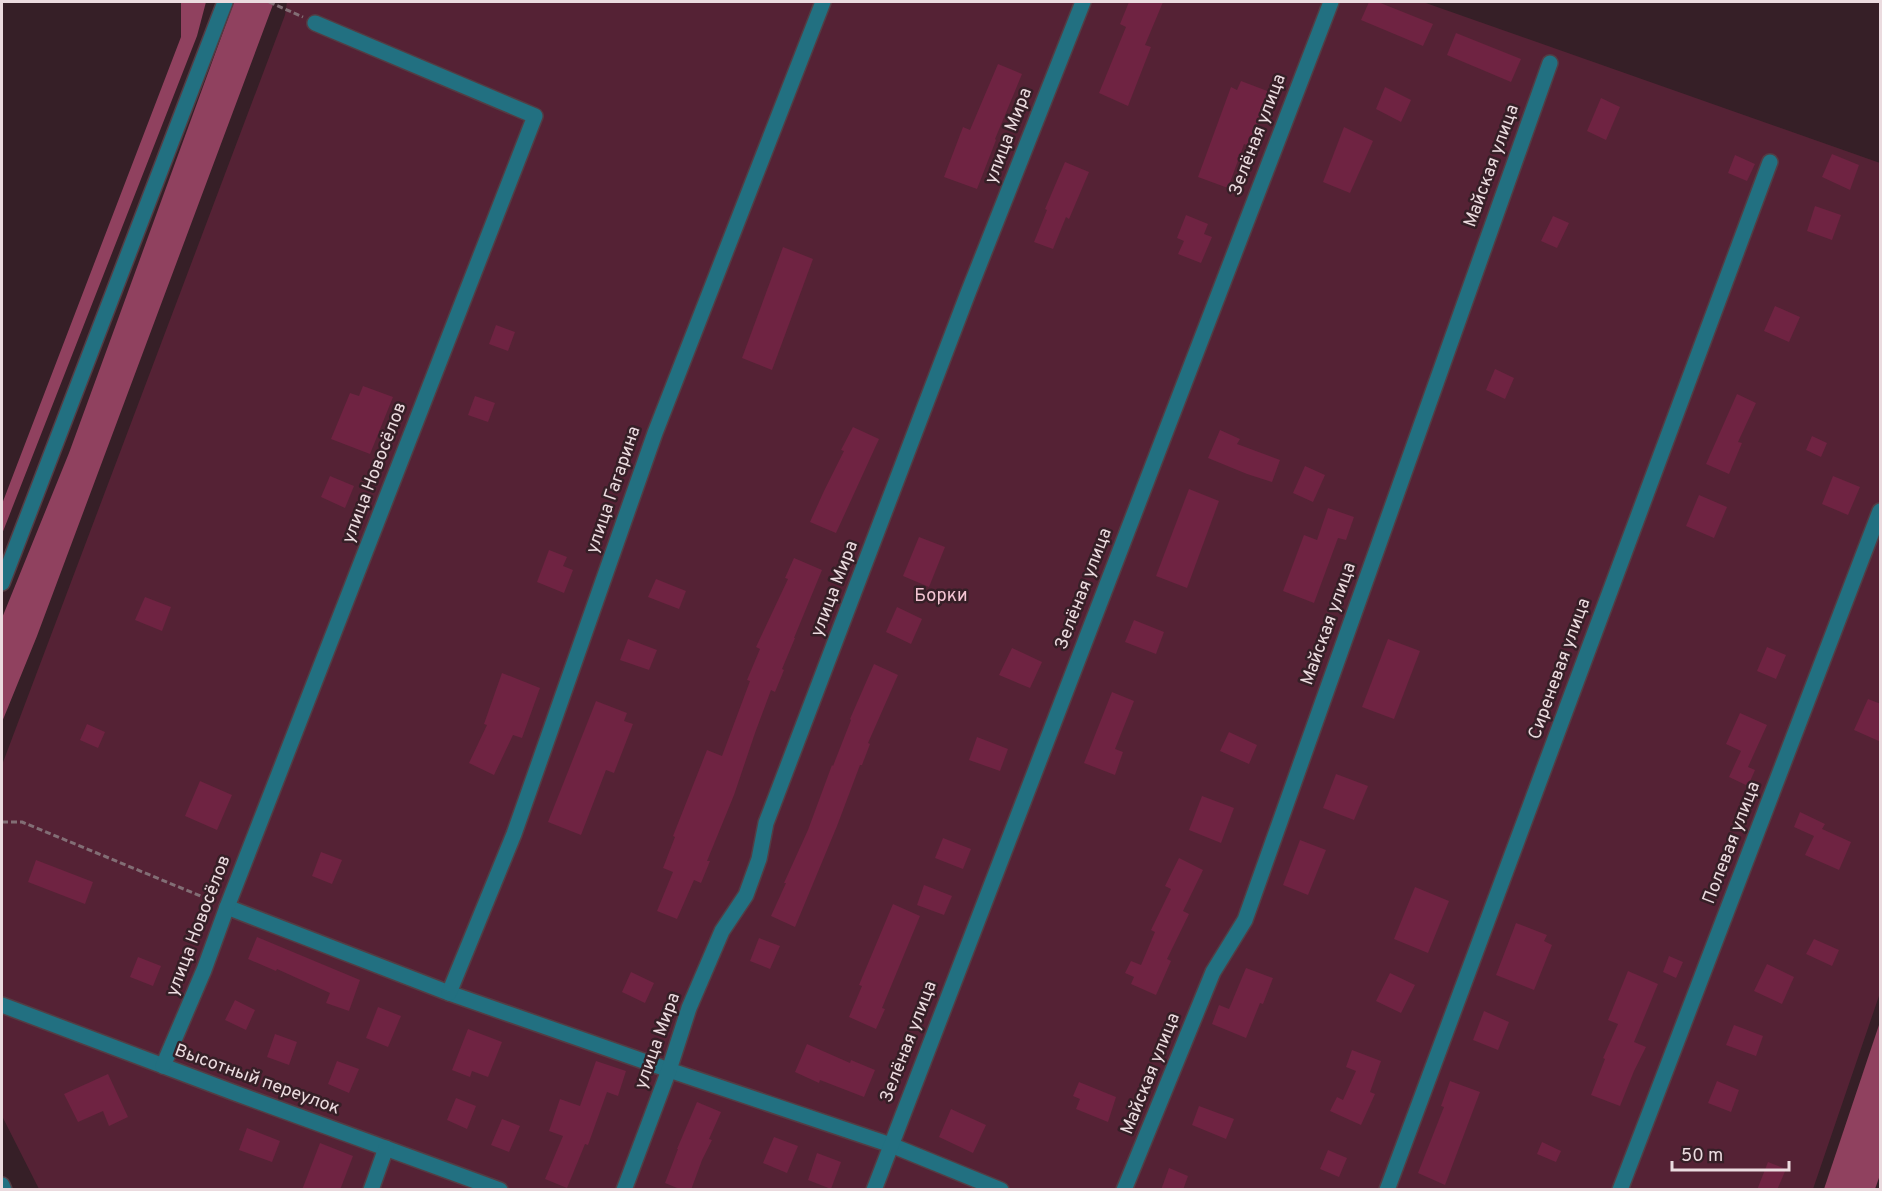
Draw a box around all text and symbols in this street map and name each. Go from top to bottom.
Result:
street label: Зелёная улица [1224,71,1292,199]
street label: улица Мира [980,85,1038,187]
street label: Майская улица [1459,101,1525,231]
street label: улица Новосёлов [338,399,412,547]
street label: улица Гагарина [581,423,647,557]
street label: Зелёная улица [1050,525,1118,653]
street label: улица Мира [806,538,864,640]
street label: Майская улица [1296,559,1362,689]
park label: Борки [914,585,968,608]
street label: Сиреневая улица [1524,595,1596,743]
street label: Полевая улица [1698,779,1766,907]
street label: улица Новосёлов [162,852,236,1000]
street label: Зелёная улица [875,978,943,1106]
street label: улица Мира [630,990,686,1092]
street label: Майская улица [1116,1010,1186,1138]
street label: Высотный переулок [171,1039,343,1121]
scale bar [1672,1134,1789,1172]
text: 50 m [1681,1145,1723,1168]

